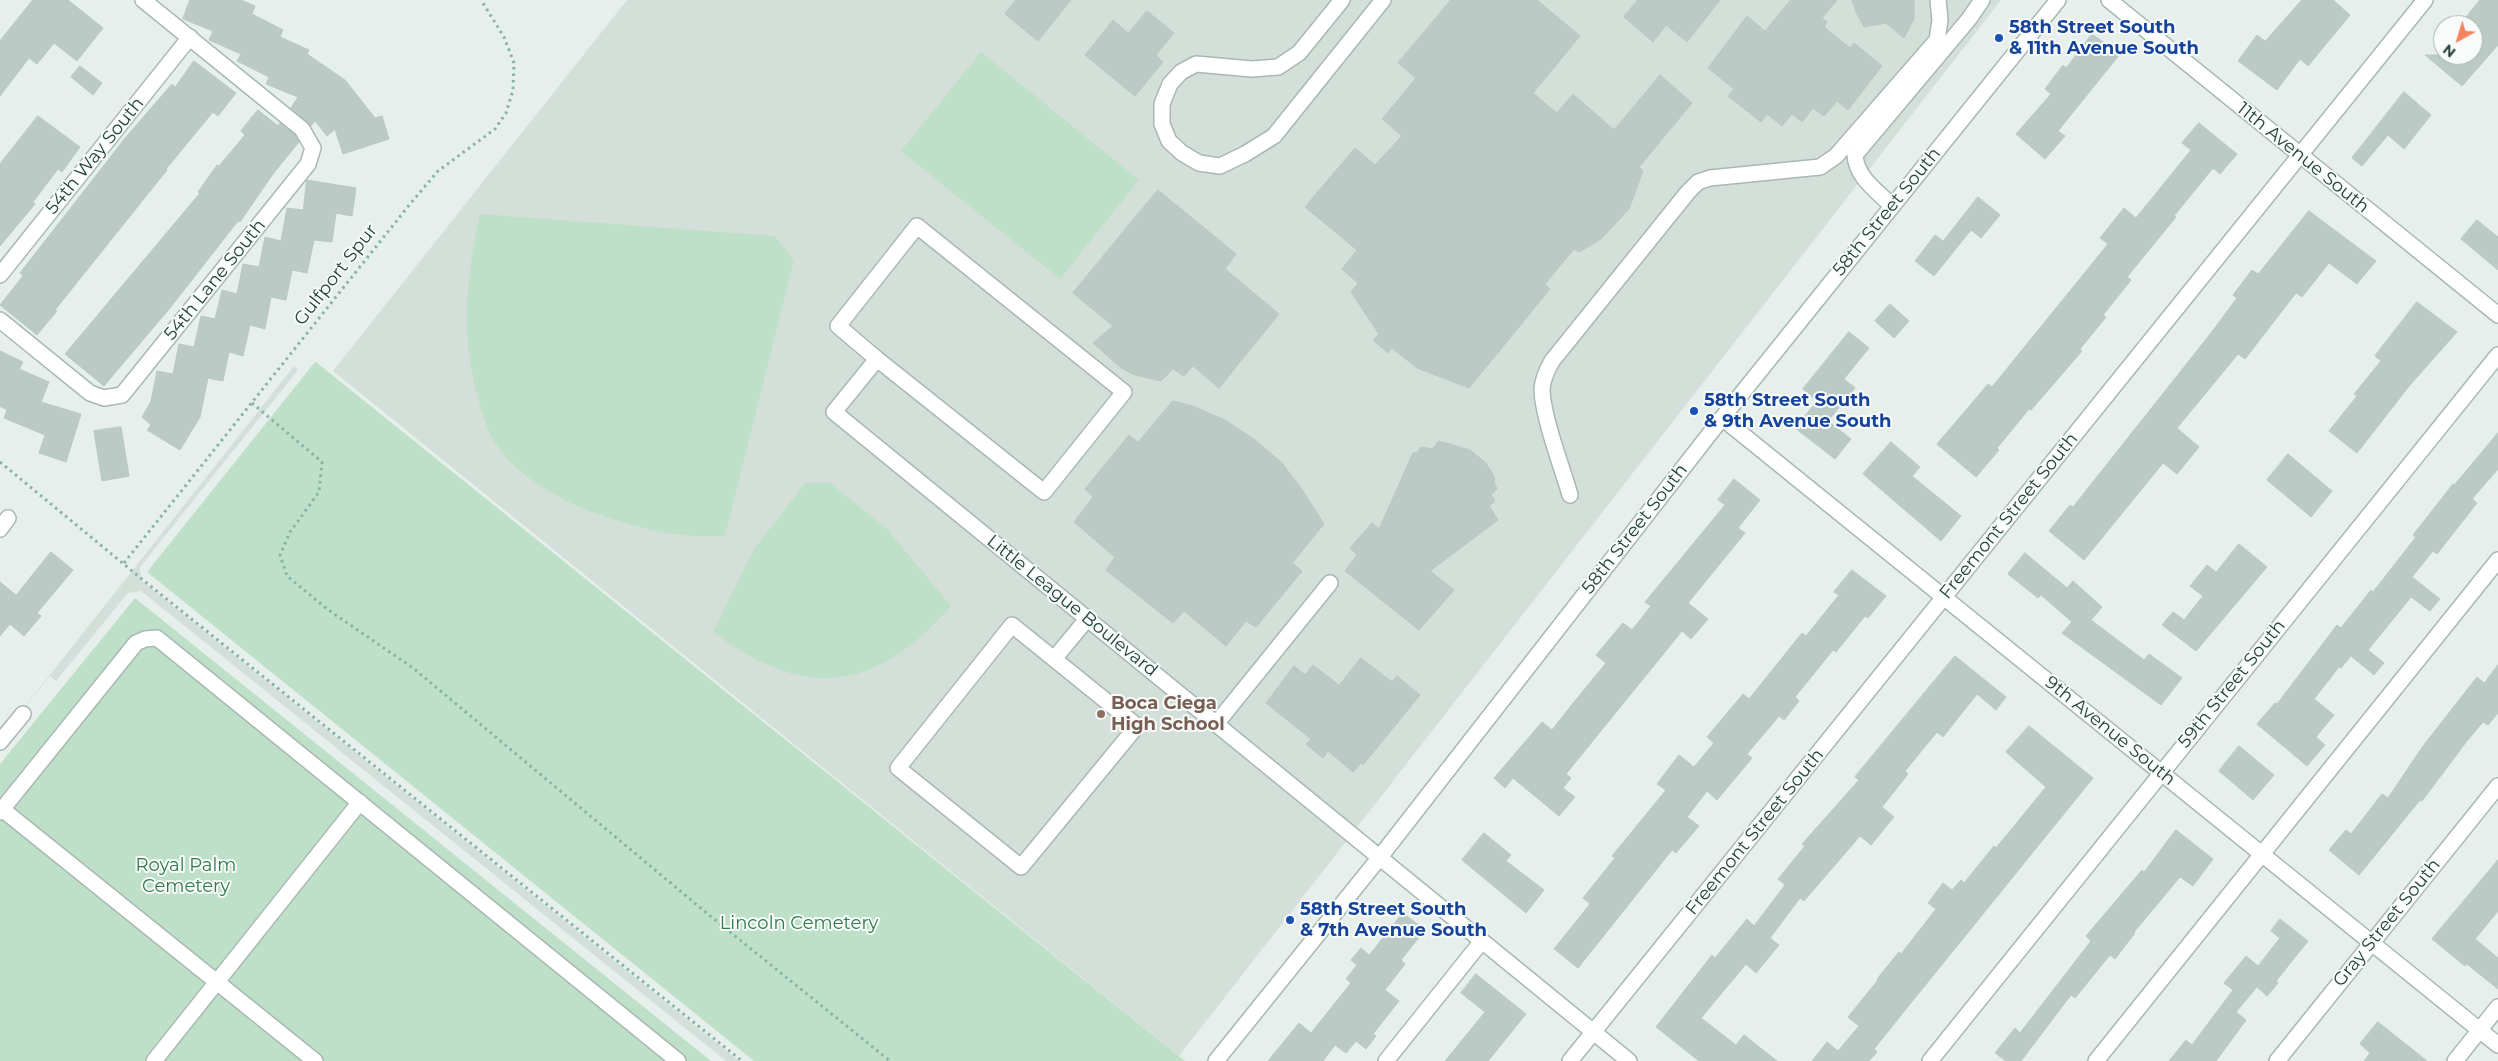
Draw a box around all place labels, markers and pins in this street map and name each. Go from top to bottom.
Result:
place label: 58th Street South & 11th Avenue South [2009,17,2199,59]
marker: 58th Street South & 11th Avenue South [1993,32,2005,44]
place label: 58th Street South & 9th Avenue South [1704,390,1892,432]
marker: 58th Street South & 9th Avenue South [1688,405,1700,417]
place label: Boca Ciega High School [1111,693,1225,736]
marker: Boca Ciega High School [1095,708,1107,720]
place label: 58th Street South & 7th Avenue South [1300,899,1487,942]
marker: 58th Street South & 7th Avenue South [1284,914,1296,926]

